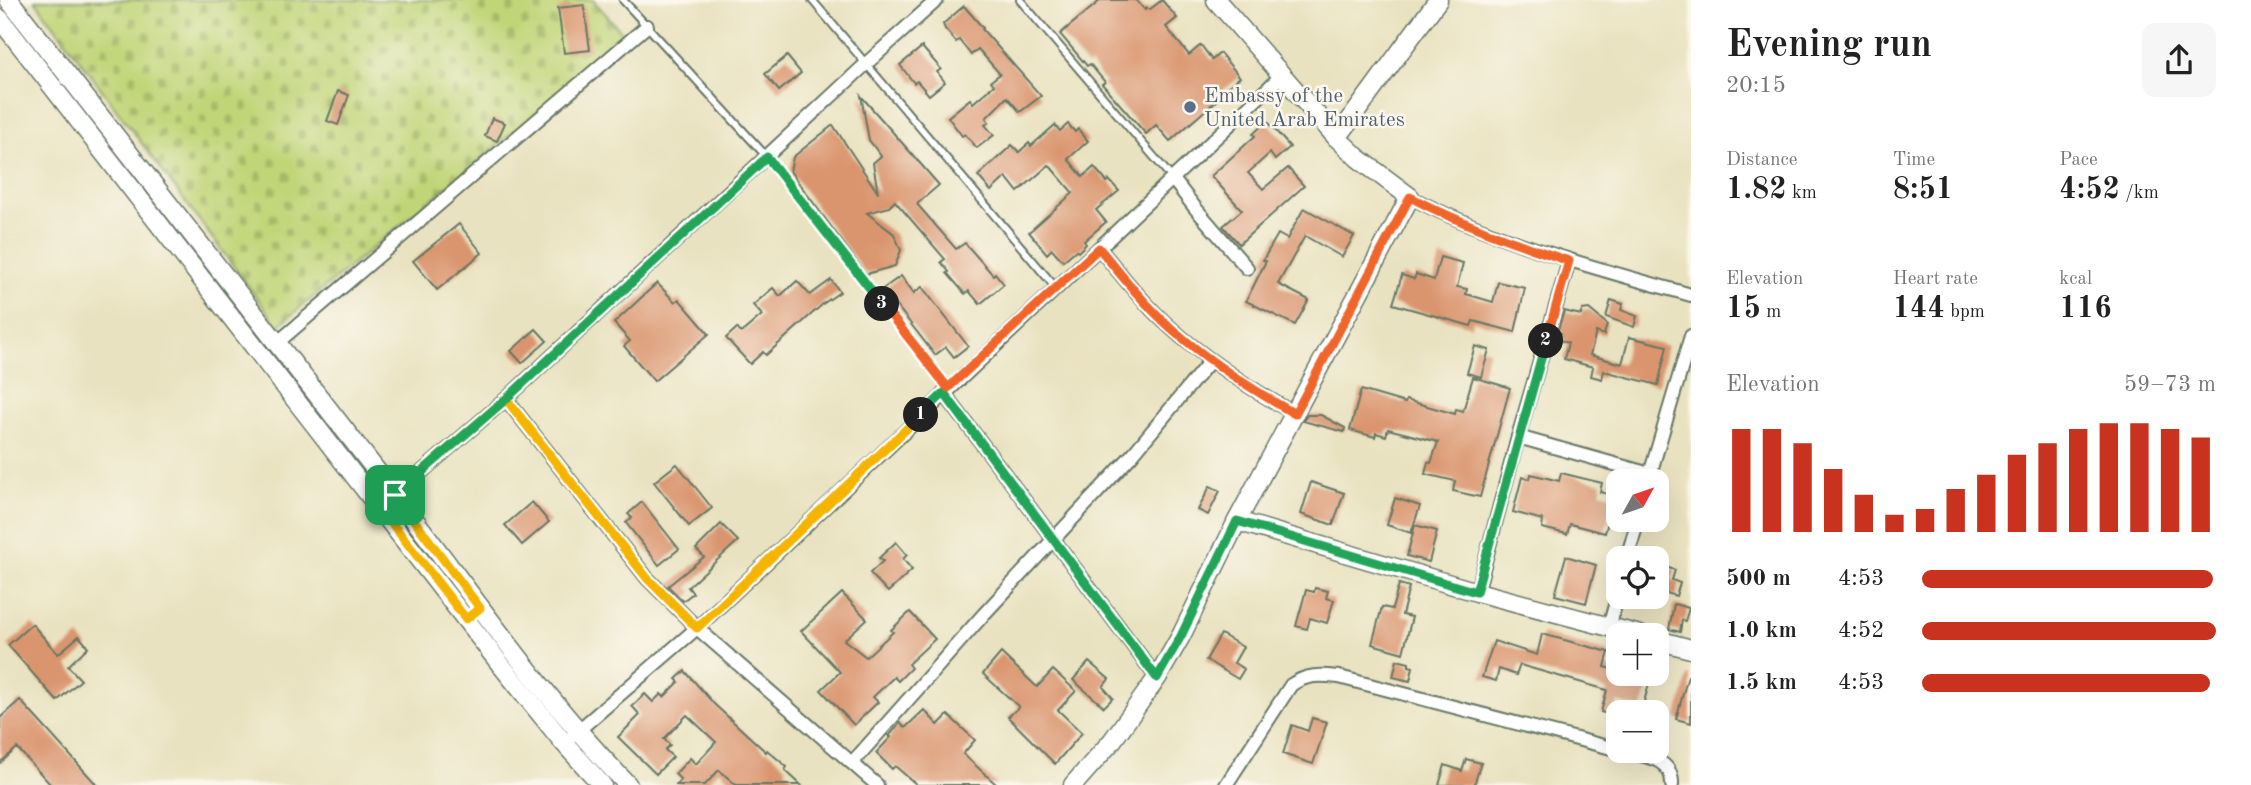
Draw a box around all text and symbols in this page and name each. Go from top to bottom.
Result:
button: share [2142,23,2216,97]
text: Evening run [1726,27,1932,65]
text: 20:15 [1726,74,1786,97]
place label: Embassy of the United Arab Emirates [1204,86,1405,131]
marker: Embassy of the United Arab Emirates [1182,99,1198,115]
text: Distance [1726,151,1798,170]
text: Time [1893,151,1935,170]
text: Pace [2059,151,2098,170]
text: 1.82 [1726,175,1787,205]
text: 8:51 [1893,175,1953,205]
text: 4:52 [2059,175,2120,205]
text: km [1787,184,1817,203]
text: /km [2120,184,2159,203]
text: Elevation [1726,270,1803,289]
text: Heart rate [1893,270,1978,289]
text: kcal [2059,270,2092,289]
pin: 3 [864,286,900,322]
text: 3 [876,294,887,313]
text: 15 [1726,294,1761,324]
text: 144 [1893,294,1945,324]
text: 116 [2059,294,2112,324]
text: m [1761,303,1781,322]
text: bpm [1945,303,1985,322]
pin: 2 [1528,324,1564,358]
text: 2 [1540,331,1551,350]
text: Elevation [1726,373,1820,396]
text: 59–73 m [2124,373,2216,396]
pin: 1 [904,398,939,432]
text: 1 [915,405,926,424]
pin [365,465,425,525]
north arrow [1606,469,1670,532]
map controls [1606,469,1669,763]
icon: arrive [376,476,414,514]
button: locate [1606,546,1669,609]
text: 500 m [1726,567,1791,590]
text: 4:53 [1838,567,1884,590]
text: 1.0 km [1726,619,1797,642]
text: 4:52 [1838,619,1884,642]
button: + [1606,623,1669,686]
text: 1.5 km [1726,671,1797,694]
text: 4:53 [1838,671,1884,694]
button: − [1606,700,1669,763]

